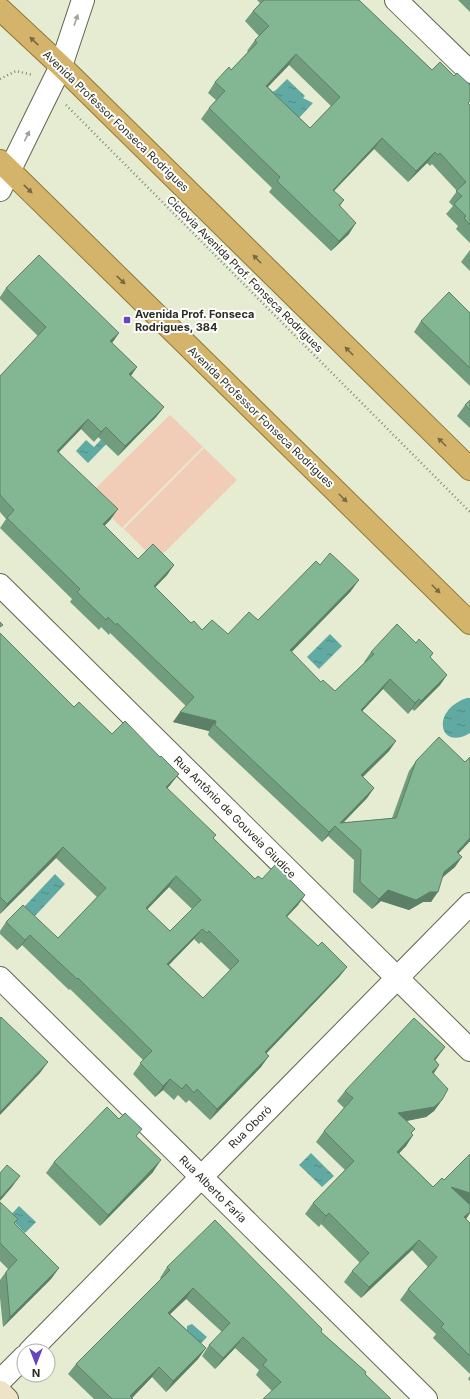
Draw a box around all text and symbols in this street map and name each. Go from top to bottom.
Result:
one-way arrow [74,13,80,25]
one-way arrow [29,36,39,46]
street label: Avenida Professor Fonseca Rodrigues [40,47,192,195]
one-way arrow [24,130,30,142]
one-way arrow [23,184,33,193]
street label: Ciclovia Avenida Prof. Fonseca Rodrigues [164,193,326,355]
one-way arrow [252,254,262,264]
one-way arrow [116,275,126,284]
place label: Avenida Prof. Fonseca Rodrigues, 384 [135,307,254,334]
marker: Avenida Prof. Fonseca Rodrigues, 384 [122,315,132,325]
street label: Avenida Professor Fonseca Rodrigues [185,343,337,491]
one-way arrow [345,346,354,355]
one-way arrow [437,437,447,447]
one-way arrow [338,493,348,503]
one-way arrow [431,584,441,594]
street label: Rua Antônio de Gouveia Giudice [171,753,299,881]
street label: Rua Oboró [226,1102,275,1151]
street label: Rua Alberto Faria [176,1152,250,1226]
north arrow [16,1343,56,1383]
text: N [32,1366,40,1380]

